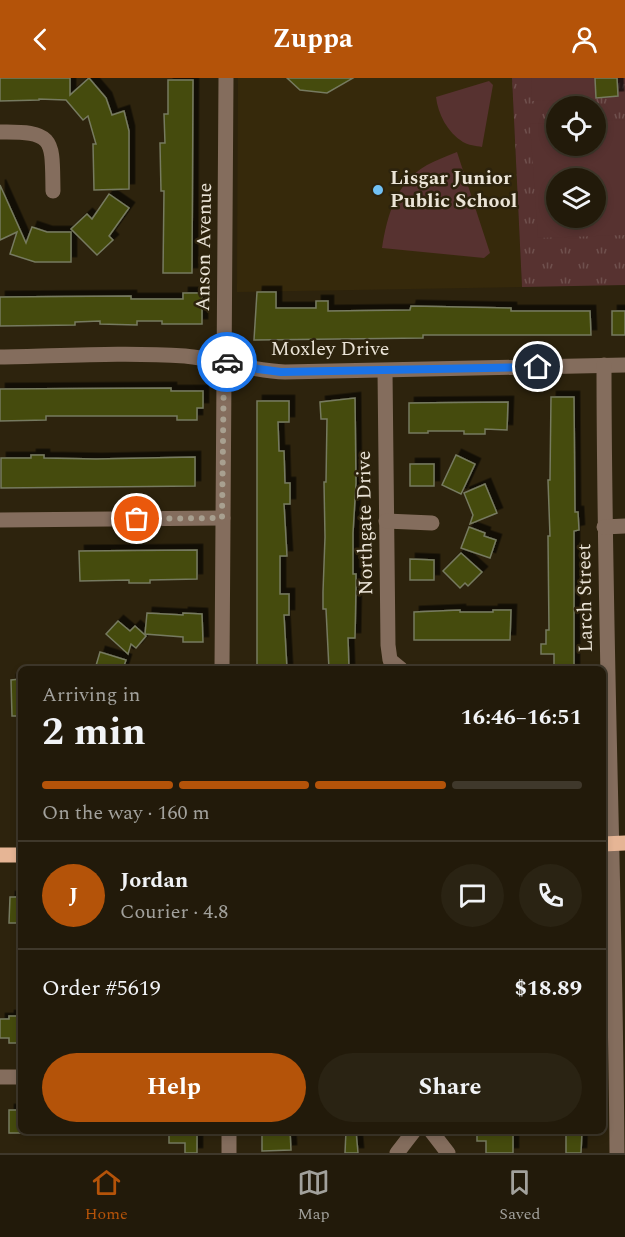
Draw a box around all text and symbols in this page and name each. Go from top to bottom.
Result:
text: Zuppa [272,18,353,60]
icon: back [24,23,57,56]
icon: person [568,23,601,56]
map controls [546,96,606,228]
button: locate [546,96,606,156]
place label: Lisgar Junior Public School [390,163,517,216]
button: layers [546,168,606,228]
street label: Anson Avenue [188,182,220,312]
marker: Lisgar Junior Public School [371,183,385,197]
courier [197,332,257,392]
street label: Moxley Drive [271,334,389,364]
pin [512,341,563,392]
icon: car [211,346,244,379]
icon: home [521,350,554,383]
street label: Northgate Drive [349,450,381,596]
pin [111,493,162,544]
icon: bag [120,502,153,535]
street label: Larch Street [569,543,601,653]
text: Arriving in [42,680,140,710]
text: 16:46–16:51 [460,701,582,734]
text: 2 min [42,703,146,762]
text: On the way · 160 m [42,798,210,828]
text: Jordan [120,864,188,897]
button: chat [441,864,504,927]
button: phone [519,864,582,927]
text: J [69,879,78,912]
text: Courier · 4.8 [120,897,228,927]
text: Order #5619 [42,972,161,1005]
text: $18.89 [514,972,582,1005]
button: Help [42,1053,306,1122]
button: Share [318,1053,582,1122]
tab: Home [85,1166,128,1226]
tab: Map [297,1166,330,1226]
tab: Saved [499,1166,540,1226]

